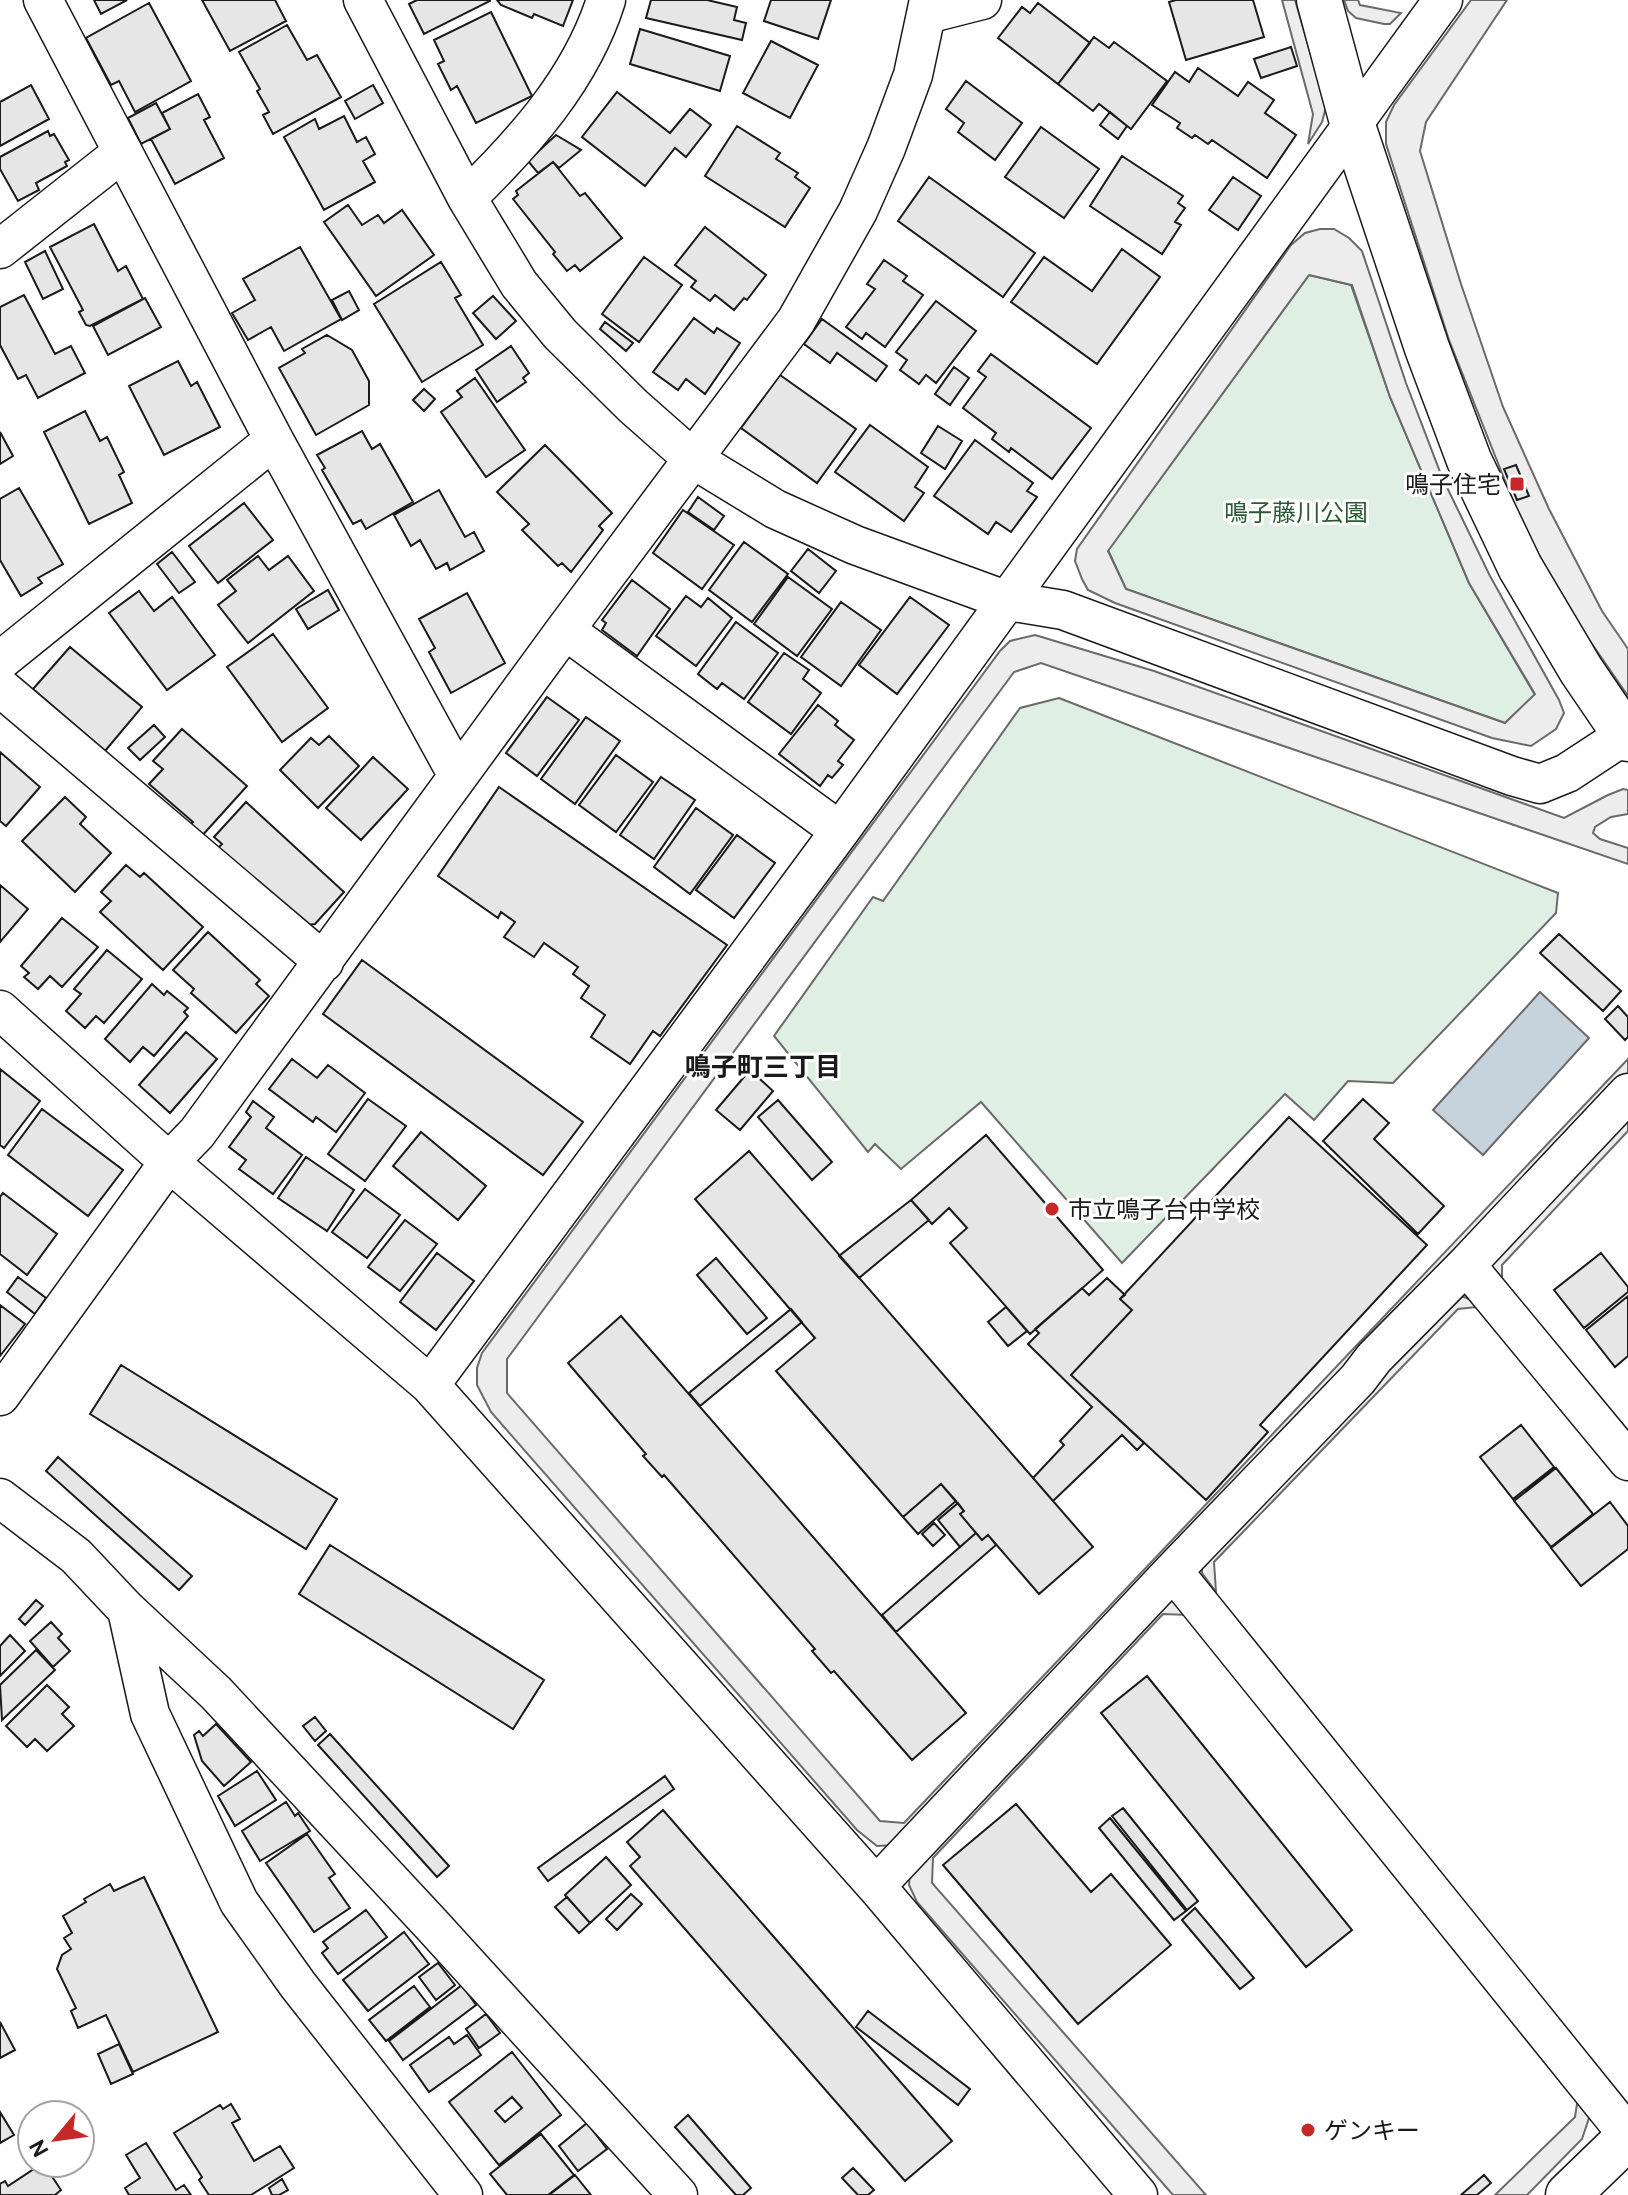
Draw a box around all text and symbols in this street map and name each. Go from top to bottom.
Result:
place label: 鳴子住宅 [1405,470,1501,499]
marker: 鳴子住宅 [1508,475,1526,493]
park label: 鳴子藤川公園 [1224,498,1368,527]
district label: 鳴子町三丁目 [685,1051,841,1083]
place label: 市立鳴子台中学校 [1068,1195,1260,1224]
marker: 市立鳴子台中学校 [1043,1200,1061,1218]
north arrow [16,2099,96,2179]
place label: ゲンキー [1324,2116,1420,2145]
marker: ゲンキー [1299,2121,1317,2139]
text: N [23,2135,55,2162]

